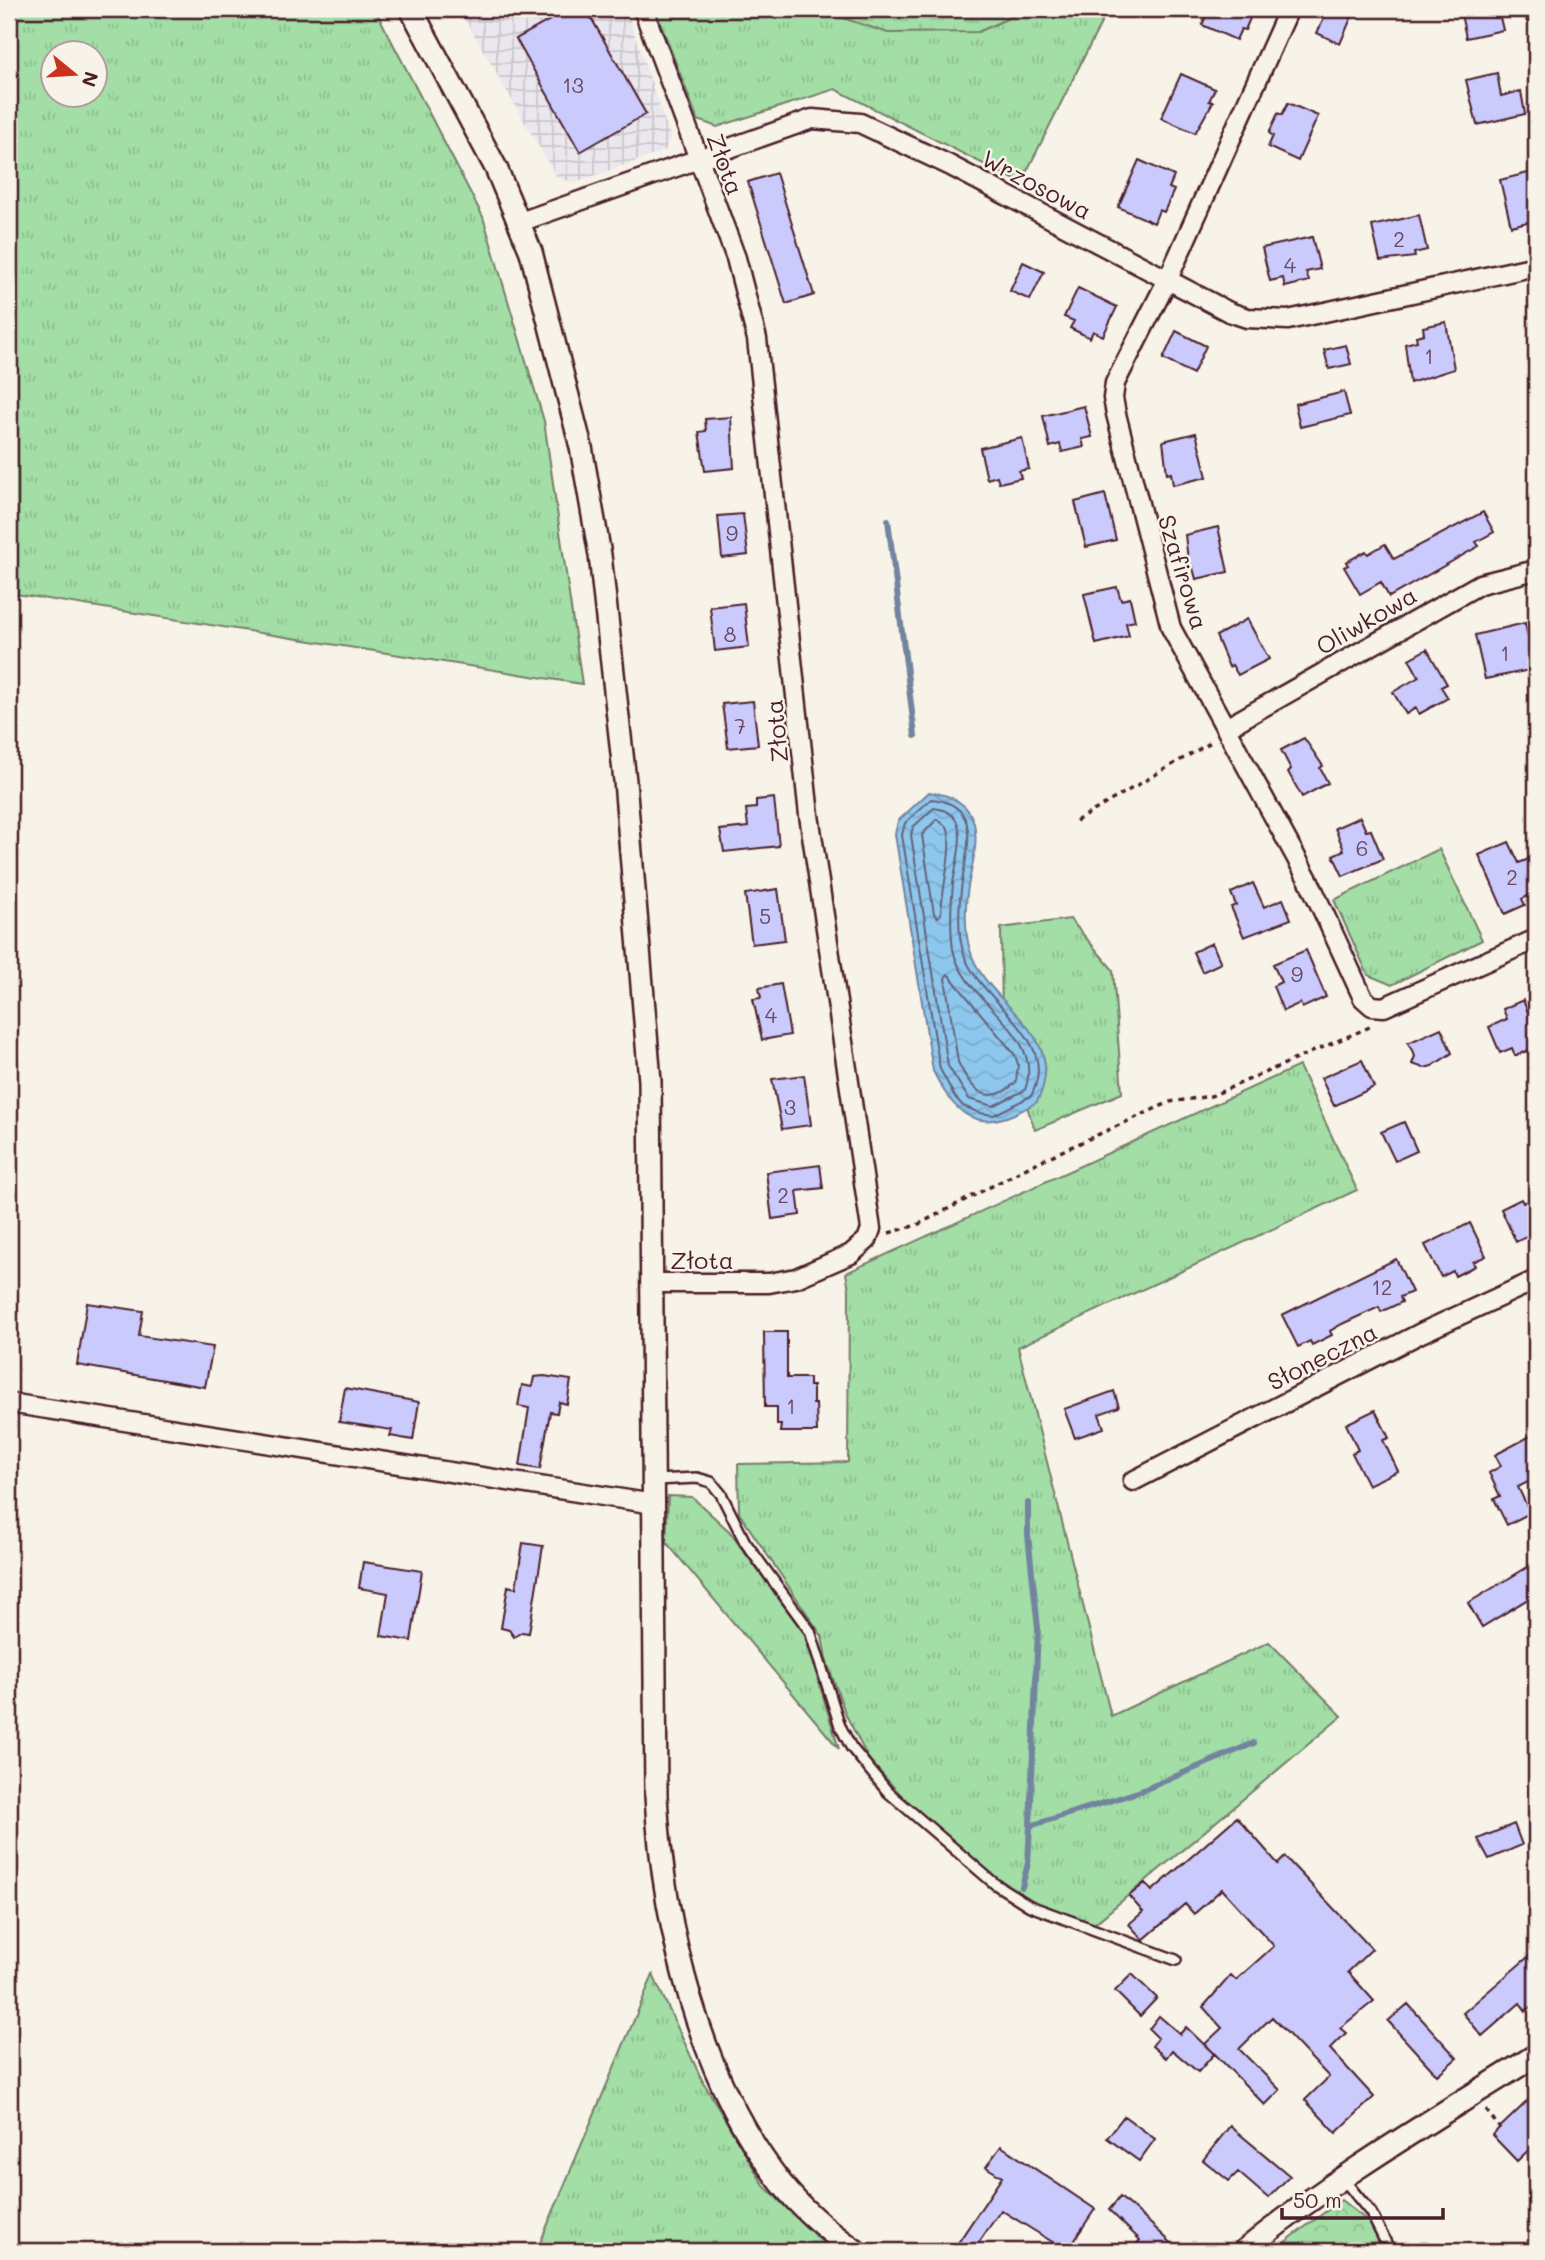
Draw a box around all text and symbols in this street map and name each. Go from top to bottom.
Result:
north arrow [38,38,108,108]
text: N [77,69,105,90]
house number: 13 [562,71,584,98]
street label: Złota [700,129,752,199]
street label: Wrzosowa [977,142,1097,226]
house number: 2 [1393,225,1405,252]
house number: 4 [1284,251,1297,278]
house number: 1 [1424,342,1434,369]
street label: Szafirowa [1152,511,1216,633]
house number: 9 [726,519,738,546]
street label: Oliwkowa [1310,579,1422,661]
house number: 8 [724,620,736,647]
house number: 1 [1500,639,1510,666]
street label: Złota [757,698,795,764]
house number: 7 [734,712,746,739]
house number: 6 [1356,834,1368,861]
house number: 2 [1506,863,1518,890]
house number: 5 [759,902,771,929]
house number: 9 [1291,960,1303,987]
house number: 4 [765,1001,778,1028]
house number: 3 [784,1093,796,1120]
house number: 2 [777,1181,789,1208]
street label: Złota [670,1244,734,1275]
house number: 12 [1371,1273,1393,1300]
street label: Słoneczna [1262,1315,1382,1397]
house number: 1 [786,1392,796,1419]
scale bar [1282,2176,1444,2220]
text: 50 m [1293,2186,1342,2213]

